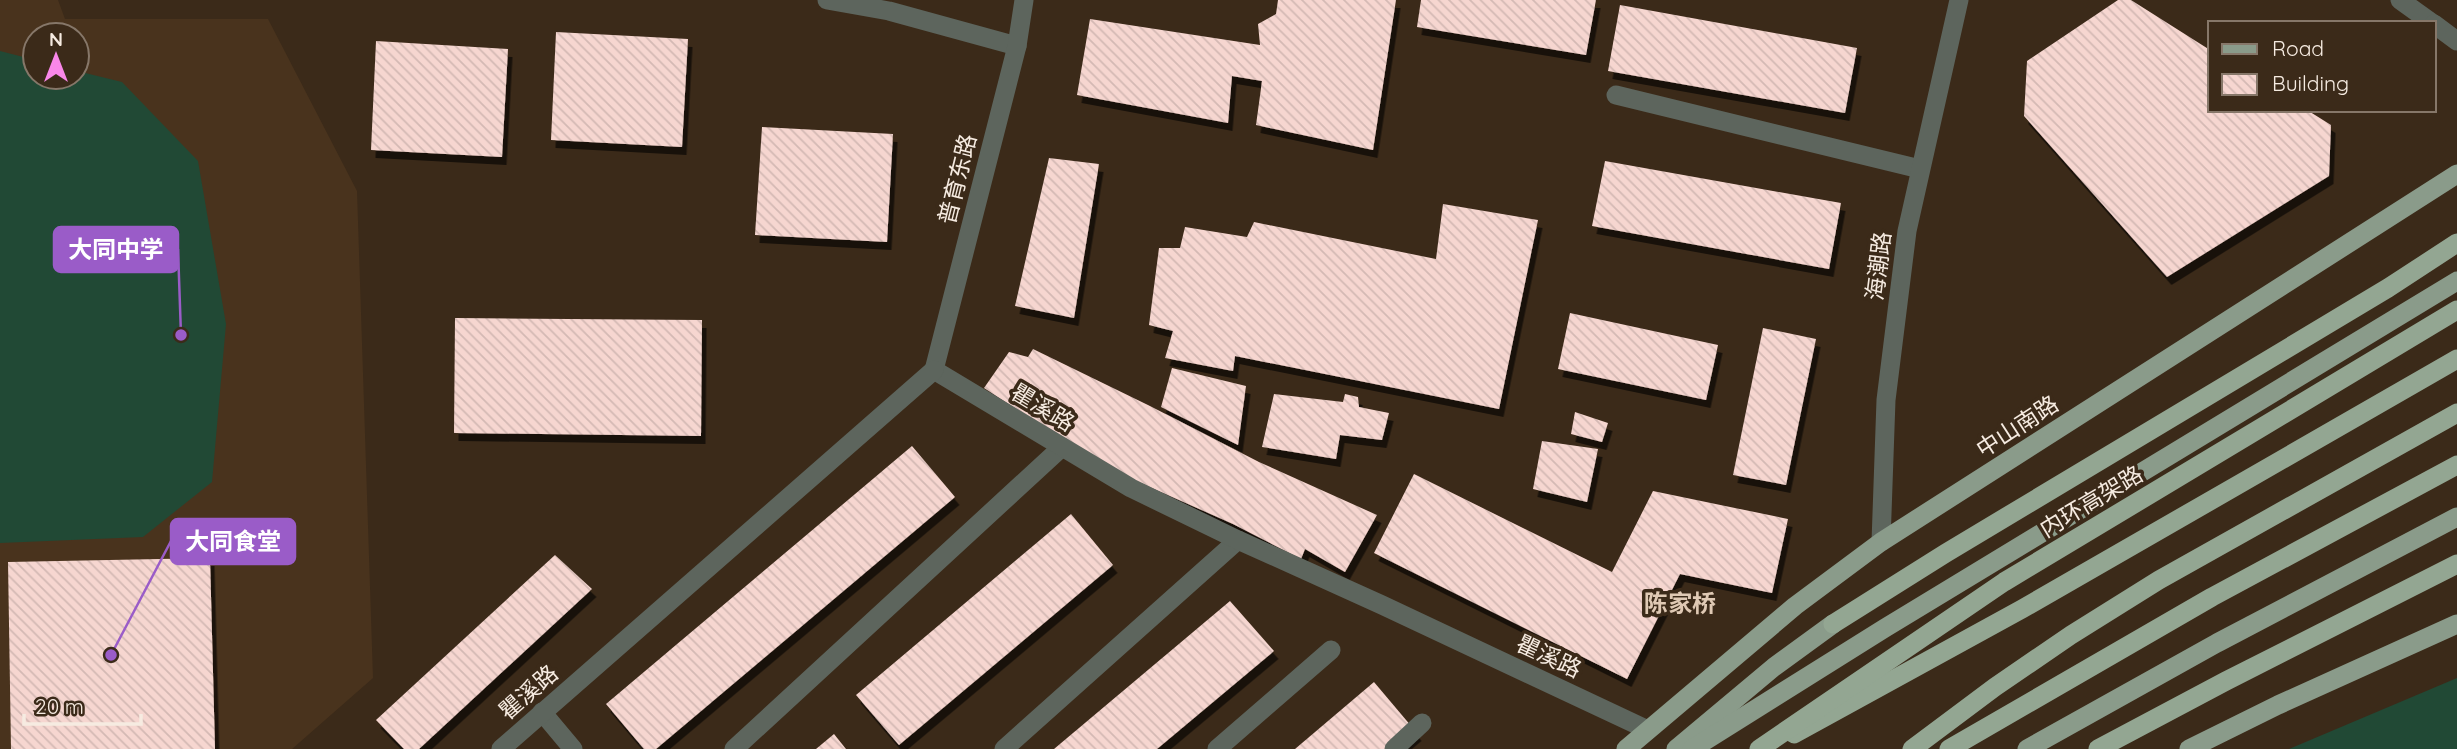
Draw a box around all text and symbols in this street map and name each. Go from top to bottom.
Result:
north arrow [21,21,91,91]
legend [2208,21,2436,112]
text: N [49,27,63,51]
text: Road [2272,35,2324,61]
text: Building [2272,70,2349,96]
street label: 普育东路 [932,131,982,227]
callout: 大同中学 [54,227,178,272]
street label: 海潮路 [1859,230,1897,302]
text: 大同中学 [68,234,164,264]
street label: 瞿溪路 [1006,377,1080,437]
street label: 中山南路 [1971,389,2063,463]
street label: 内环高架路 [2034,459,2148,543]
callout: 大同食堂 [171,519,295,564]
text: 大同食堂 [185,526,281,556]
district label: 陈家桥 [1644,588,1716,618]
street label: 瞿溪路 [1512,628,1586,684]
street label: 瞿溪路 [492,658,564,726]
scale bar [24,682,142,726]
text: 20 m [35,693,84,719]

